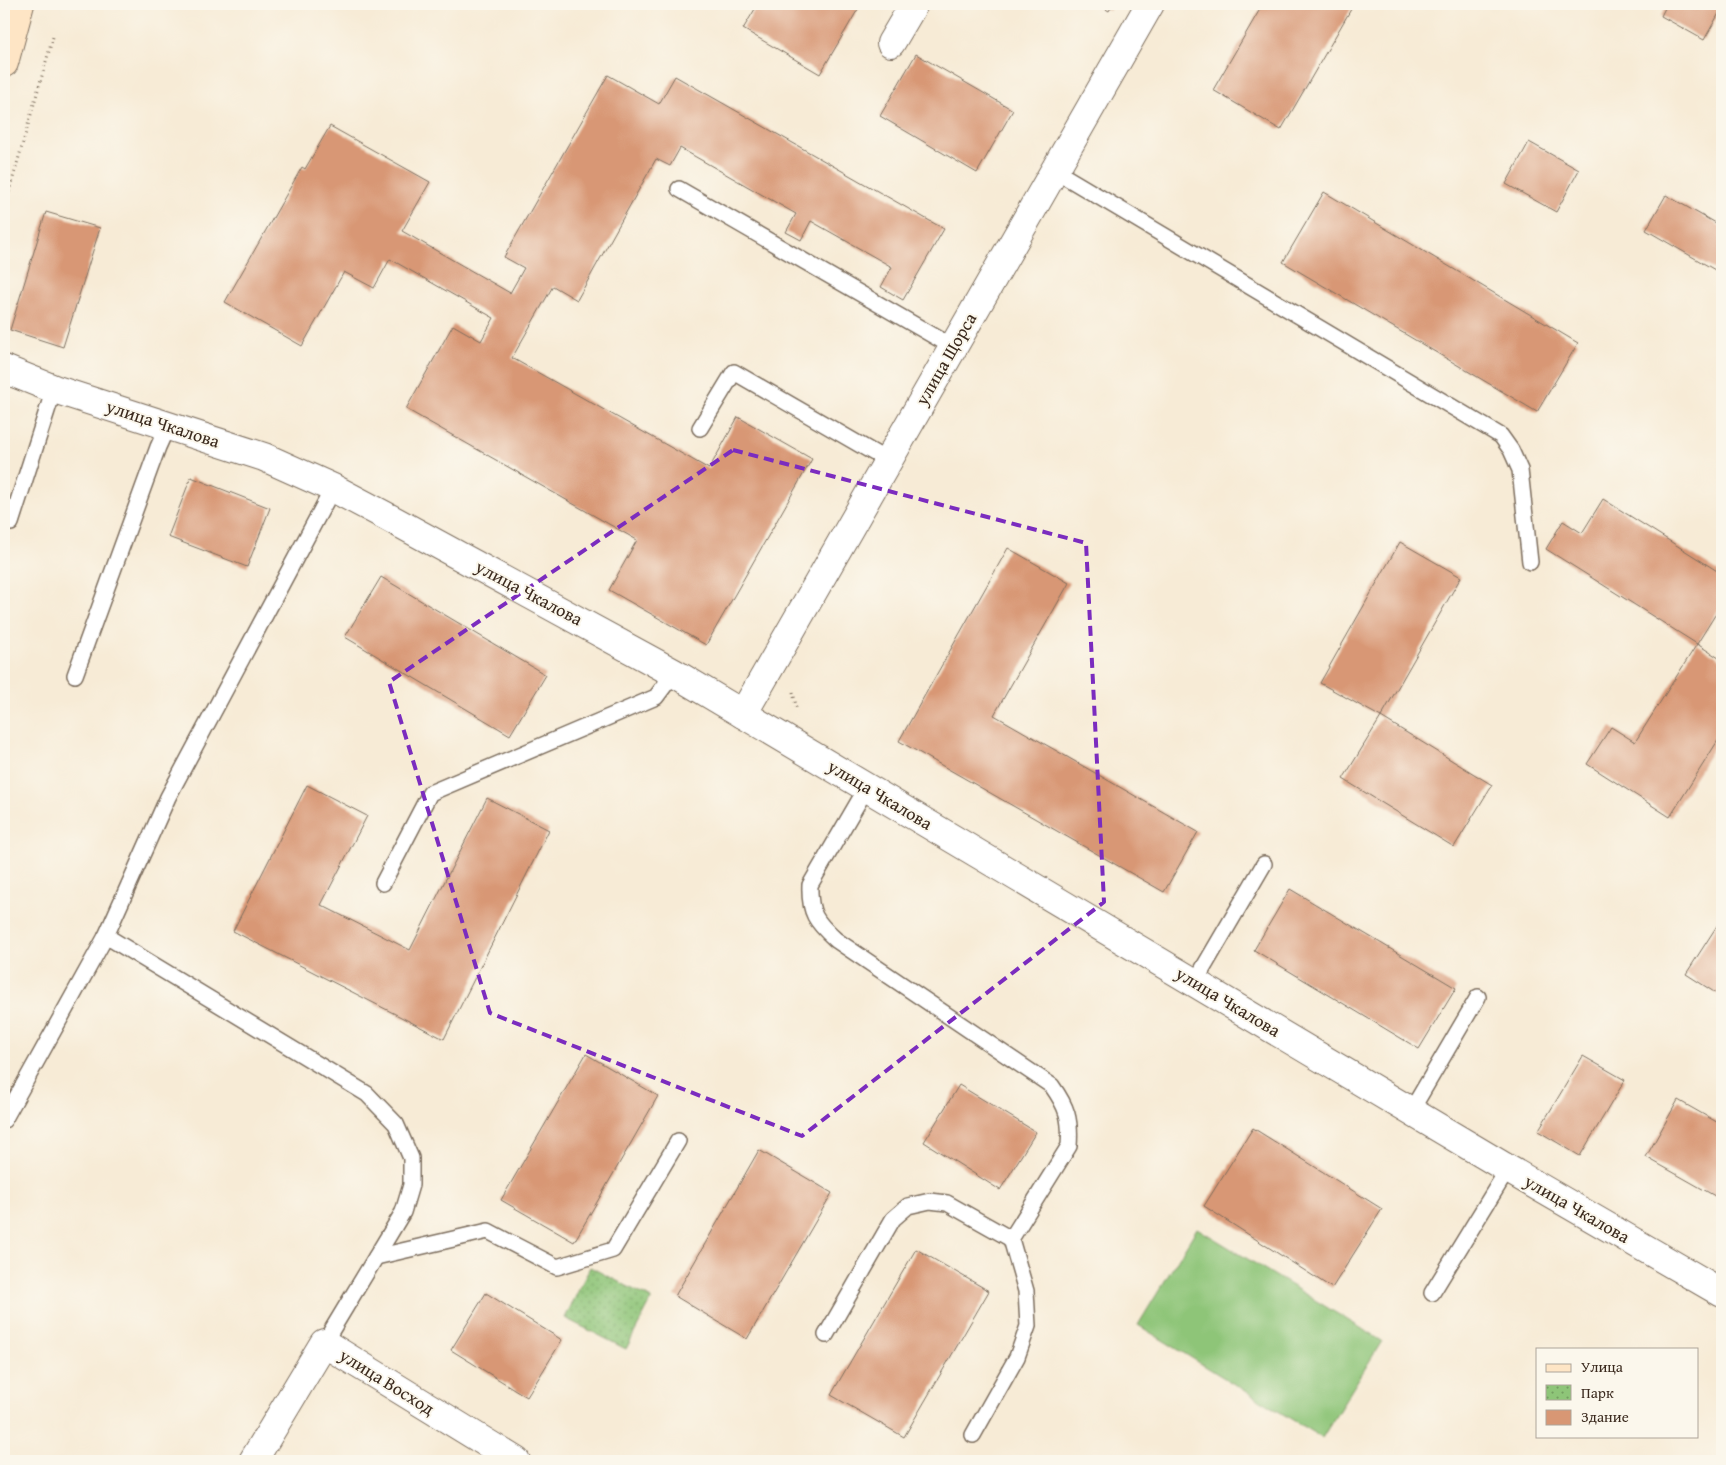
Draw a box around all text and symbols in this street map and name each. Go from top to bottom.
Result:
street label: улица Щорса [908,307,983,411]
street label: улица Чкалова [102,392,224,455]
street label: улица Чкалова [470,552,588,632]
street label: улица Чкалова [822,752,938,837]
street label: улица Чкалова [1170,959,1286,1044]
street label: улица Чкалова [1519,1167,1635,1250]
street label: улица Восход [333,1341,440,1422]
legend [1536,1348,1698,1438]
text: Улица [1581,1356,1624,1377]
text: Парк [1581,1382,1614,1403]
text: Здание [1581,1406,1629,1427]

